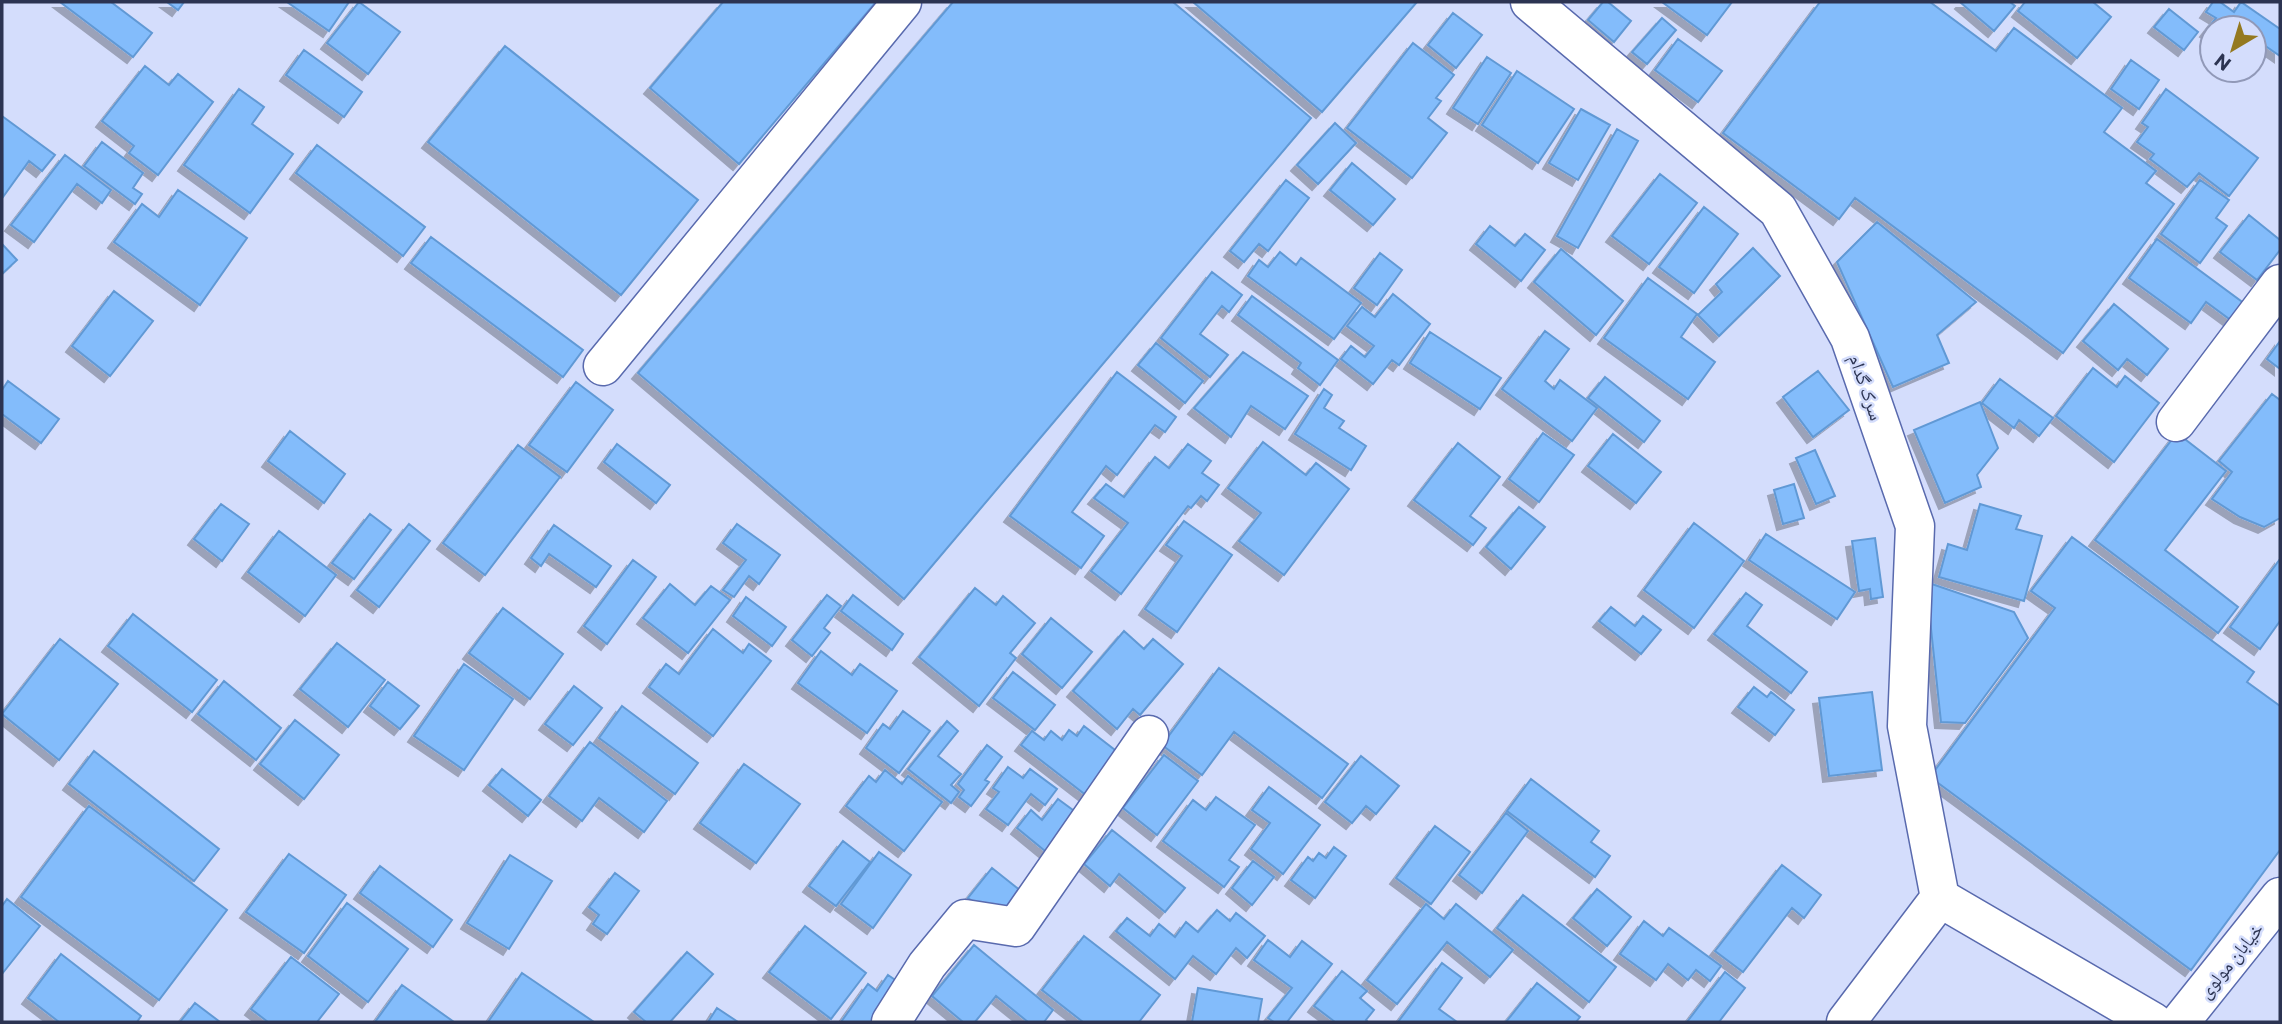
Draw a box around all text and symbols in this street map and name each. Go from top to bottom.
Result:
north arrow [2198,14,2268,84]
text: N [2210,49,2235,76]
street label: سرک گدام [1842,351,1889,424]
street label: خیابان مولوی [2193,917,2268,1003]

